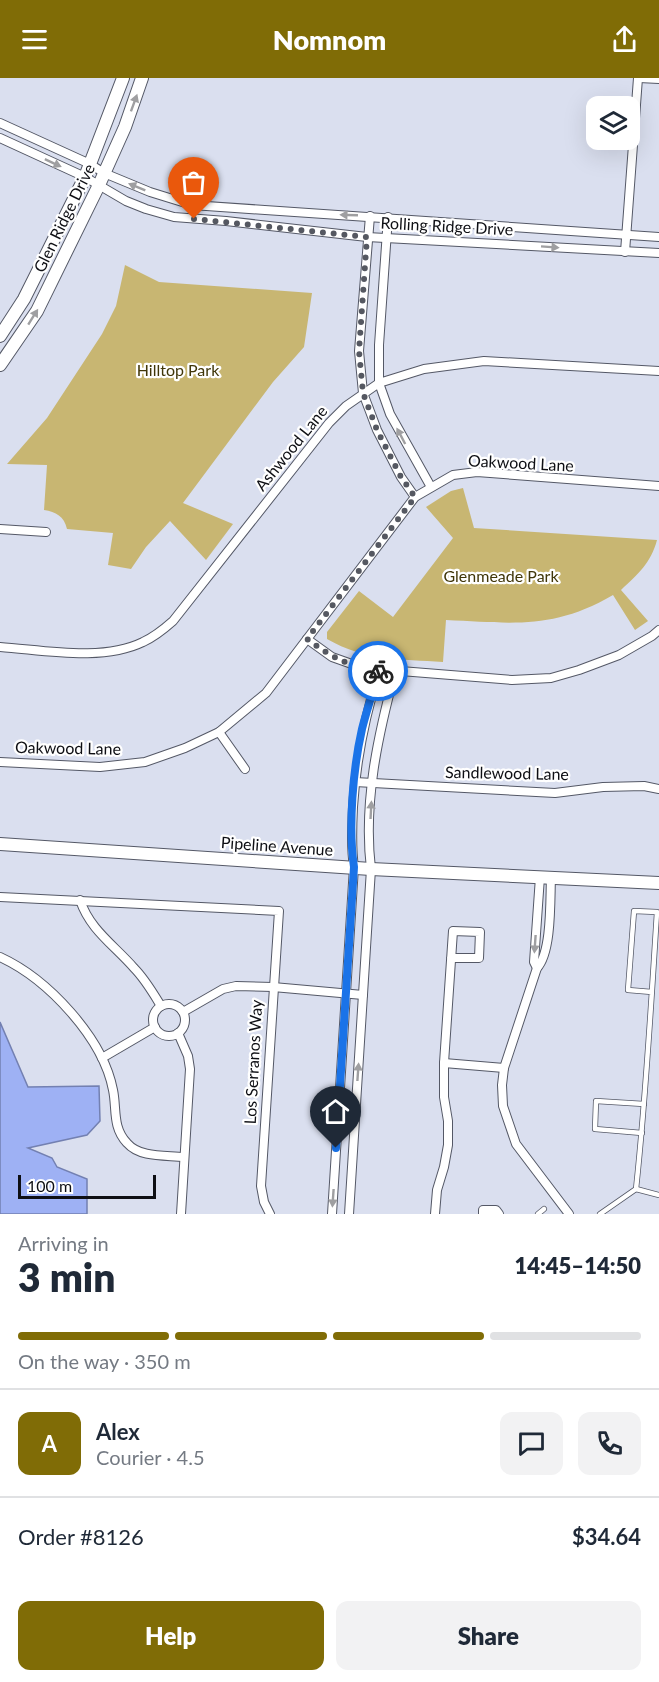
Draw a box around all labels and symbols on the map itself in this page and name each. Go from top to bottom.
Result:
one-way arrow [129,93,139,111]
pin [168,157,219,219]
one-way arrow [45,158,62,167]
street label: Glen Ridge Drive [29,160,98,275]
one-way arrow [127,182,145,192]
one-way arrow [340,211,359,220]
street label: Rolling Ridge Drive [380,213,514,238]
one-way arrow [540,242,559,252]
one-way arrow [27,309,38,325]
park label: Hilltop Park [137,360,220,379]
street label: Ashwood Lane [251,401,331,494]
one-way arrow [397,427,407,445]
street label: Oakwood Lane [468,450,574,475]
park label: Glenmeade Park [443,566,559,585]
courier [348,641,408,701]
street label: Oakwood Lane [15,737,121,758]
street label: Sandlewood Lane [445,762,569,783]
one-way arrow [367,801,376,820]
street label: Pipeline Avenue [220,832,334,859]
one-way arrow [530,934,540,953]
street label: Los Serranos Way [240,998,265,1125]
one-way arrow [354,1062,363,1081]
pin [310,1086,361,1148]
scale bar [18,1172,156,1200]
one-way arrow [328,1189,337,1208]

